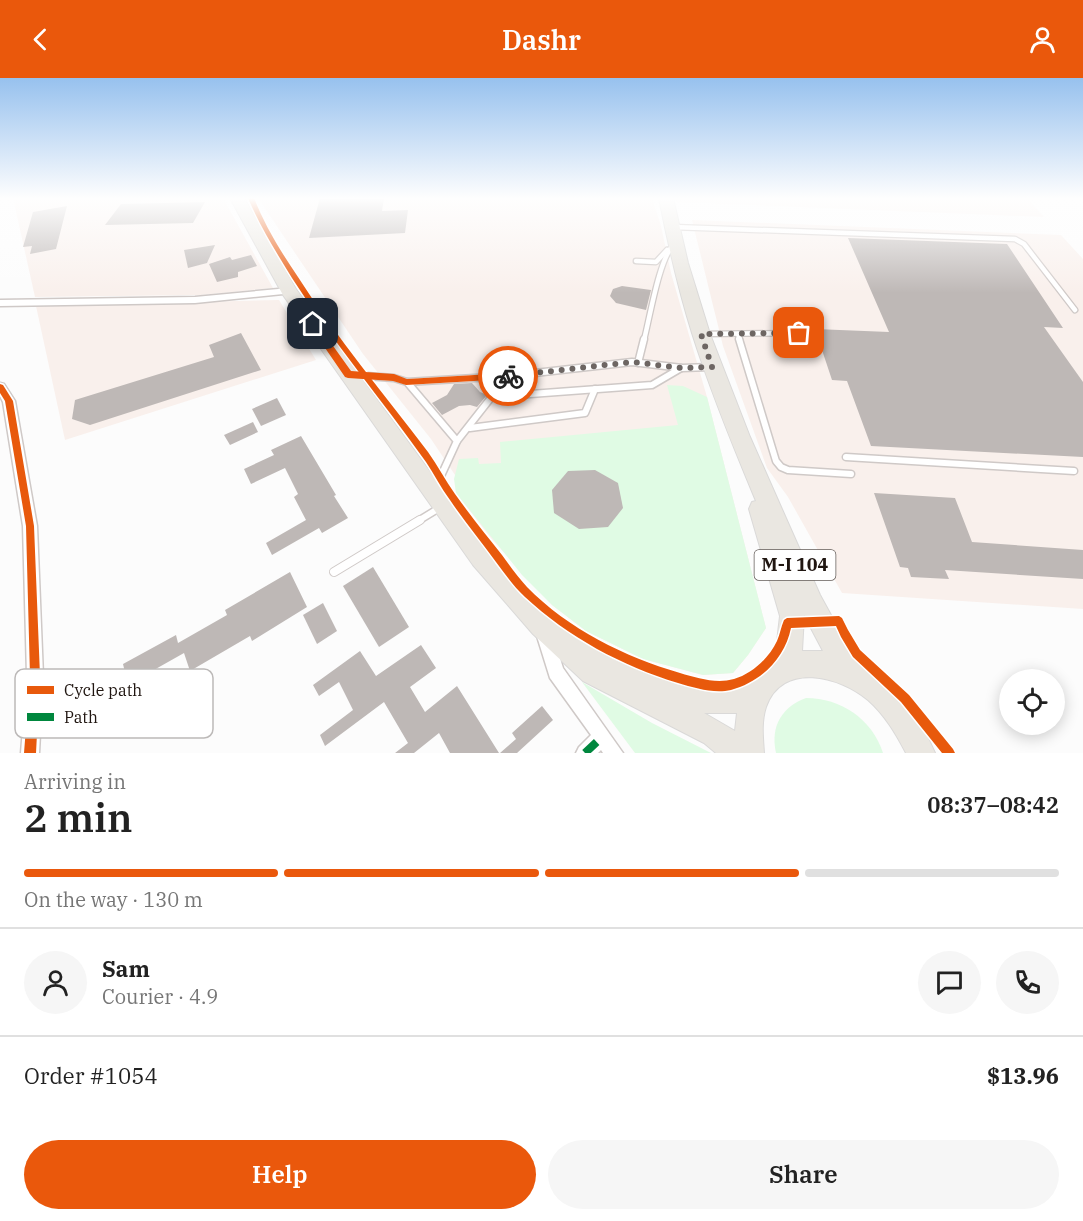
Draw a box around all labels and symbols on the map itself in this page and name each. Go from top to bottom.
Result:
pin [287,298,338,349]
pin [773,307,824,358]
courier [478,346,538,406]
road number: M-I 104 [754,550,836,580]
legend [15,669,213,738]
text: Cycle path [64,680,142,700]
text: Path [64,707,98,727]

